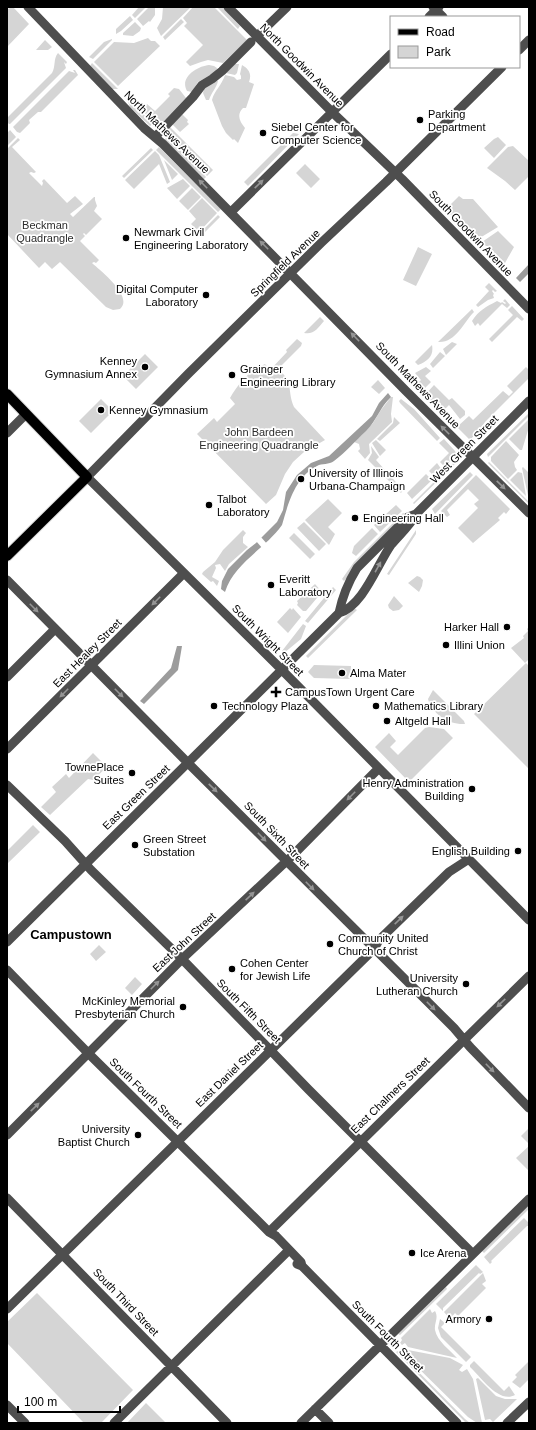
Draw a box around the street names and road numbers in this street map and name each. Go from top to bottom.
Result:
street label: North Goodwin Avenue [258,21,346,109]
street label: North Mathews Avenue [122,88,212,176]
street label: South Goodwin Avenue [427,188,515,278]
street label: Springfield Avenue [248,227,322,299]
street label: South Mathews Avenue [374,339,462,431]
street label: West Green Street [428,413,500,485]
street label: South Wright Street [230,602,306,678]
street label: East Healey Street [50,616,124,690]
street label: East Green Street [100,762,172,832]
street label: South Sixth Street [242,799,312,871]
street label: East John Street [150,910,218,974]
street label: South Fifth Street [214,976,284,1046]
street label: East Daniel Street [193,1039,265,1109]
street label: East Chalmers Street [348,1054,432,1136]
street label: South Fourth Street [107,1055,185,1131]
street label: South Third Street [91,1266,161,1338]
street label: South Fourth Street [350,1298,426,1374]

